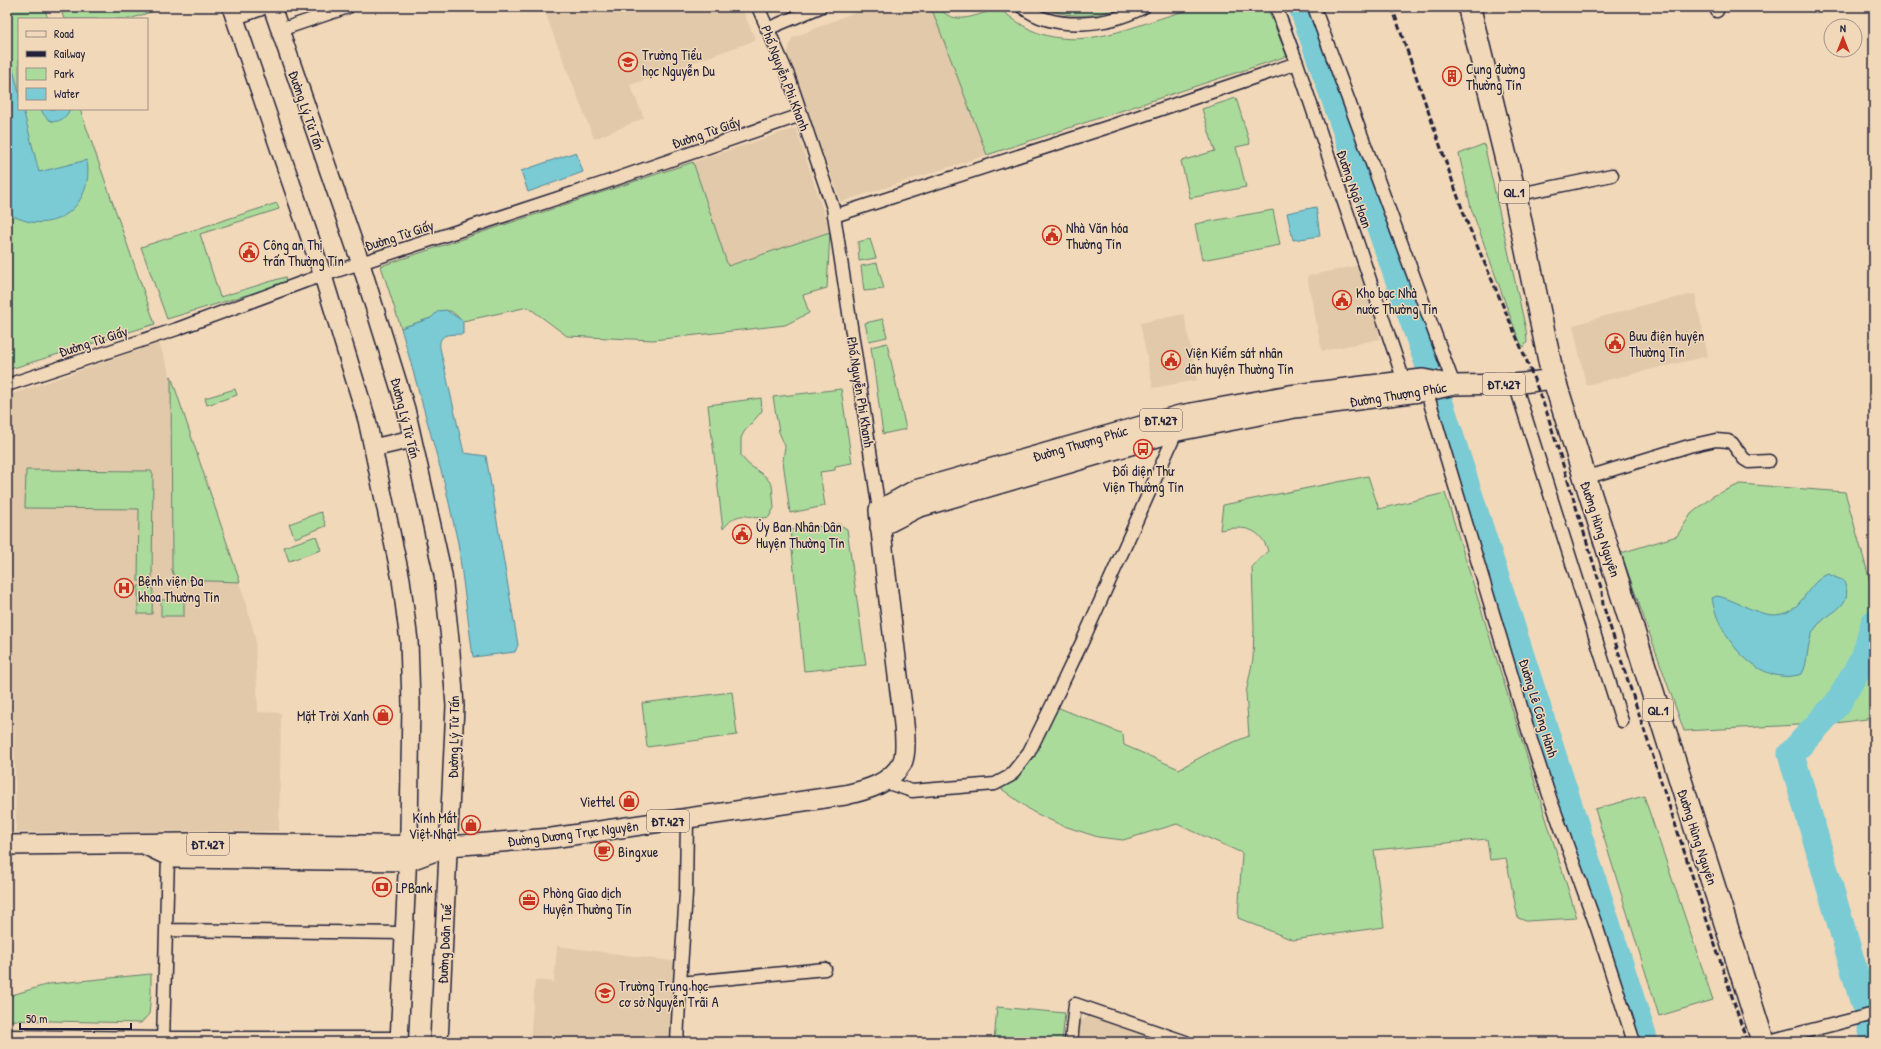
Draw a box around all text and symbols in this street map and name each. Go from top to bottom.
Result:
legend [18,18,148,110]
north arrow [1823,18,1863,58]
text: N [1840,21,1846,35]
street label: Phố Nguyễn Phi Khanh [756,22,815,134]
text: Road [54,25,74,42]
text: Railway [54,45,85,62]
place label: Trường Tiểu học Nguyễn Du [642,45,715,81]
school or university icon: Trường Tiểu học Nguyễn Du [617,51,639,73]
place label: Cung đường Thường Tín [1466,59,1525,95]
text: Park [54,65,74,82]
building icon: Cung đường Thường Tín [1441,65,1463,87]
street label: Đường Lý Tử Tấn [284,68,329,153]
text: Water [54,85,80,102]
street label: Đường Từ Giấy [669,111,743,154]
street label: Đường Ngô Hoan [1332,147,1377,231]
road number: QL.1 [1499,181,1529,203]
street label: Đường Từ Giấy [362,215,436,256]
place label: Nhà Văn hóa Thường Tín [1066,218,1128,254]
public building icon: Nhà Văn hóa Thường Tín [1041,224,1063,246]
place label: Công an Thị trấn Thường Tín [263,235,344,271]
public building icon: Công an Thị trấn Thường Tín [238,241,260,263]
place label: Kho bạc Nhà nước Thường Tín [1356,283,1438,319]
public building icon: Kho bạc Nhà nước Thường Tín [1331,289,1353,311]
street label: Đường Từ Giấy [56,321,130,362]
place label: Bưu điện huyện Thường Tín [1629,326,1704,362]
public building icon: Bưu điện huyện Thường Tín [1604,332,1626,354]
street label: Phố Nguyễn Phi Khanh [842,335,879,449]
place label: Viện Kiểm sát nhân dân huyện Thường Tín [1185,343,1294,379]
public building icon: Viện Kiểm sát nhân dân huyện Thường Tín [1160,349,1182,371]
road number: ĐT.427 [1483,373,1525,395]
street label: Đường Lý Tử Tấn [386,376,425,461]
street label: Đường Thượng Phúc [1348,377,1449,412]
road number: ĐT.427 [1140,409,1182,431]
street label: Đường Thượng Phúc [1030,420,1130,467]
bus stop icon: Đối diện Thư Viện Thường Tín [1132,438,1154,460]
place label: Đối diện Thư Viện Thường Tín [1102,461,1184,497]
street label: Đường Hùng Nguyên [1576,479,1625,580]
place label: Ủy Ban Nhân Dân Huyện Thường Tín [756,517,845,553]
public building icon: Ủy Ban Nhân Dân Huyện Thường Tín [731,523,753,545]
place label: Bệnh viện Đa khoa Thường Tín [138,571,220,607]
hospital icon: Bệnh viện Đa khoa Thường Tín [113,577,135,599]
street label: Đường Lê Công Hành [1514,656,1563,760]
street label: Đường Lý Tử Tấn [443,695,464,779]
road number: QL.1 [1643,699,1673,721]
shop icon: Mặt Trời Xanh [372,704,394,726]
place label: Mặt Trời Xanh [297,706,369,725]
street label: Đường Hùng Nguyên [1673,787,1722,888]
shop icon: Viettel [618,790,640,812]
place label: Viettel [579,792,615,811]
place label: Kính Mắt Việt Nhật [409,808,457,843]
road number: ĐT.427 [647,810,689,832]
shop icon: Kính Mắt Việt Nhật [460,814,482,836]
street label: Đường Dương Trực Nguyên [506,816,640,851]
road number: ĐT.427 [187,833,229,855]
cafe icon: Bingxue [593,840,615,862]
place label: Bingxue [618,842,659,862]
bank icon: LPBank [371,876,393,898]
place label: LPBank [396,878,433,897]
place label: Phòng Giao dịch Huyện Thường Tín [543,883,632,919]
office icon: Phòng Giao dịch Huyện Thường Tín [518,889,540,911]
street label: Đường Doãn Tuế [432,903,457,984]
place label: Trường Trung học cơ sở Nguyễn Trãi A [619,976,719,1012]
school or university icon: Trường Trung học cơ sở Nguyễn Trãi A [594,982,616,1004]
scale bar [20,1005,131,1031]
text: 50 m [26,1010,47,1027]

